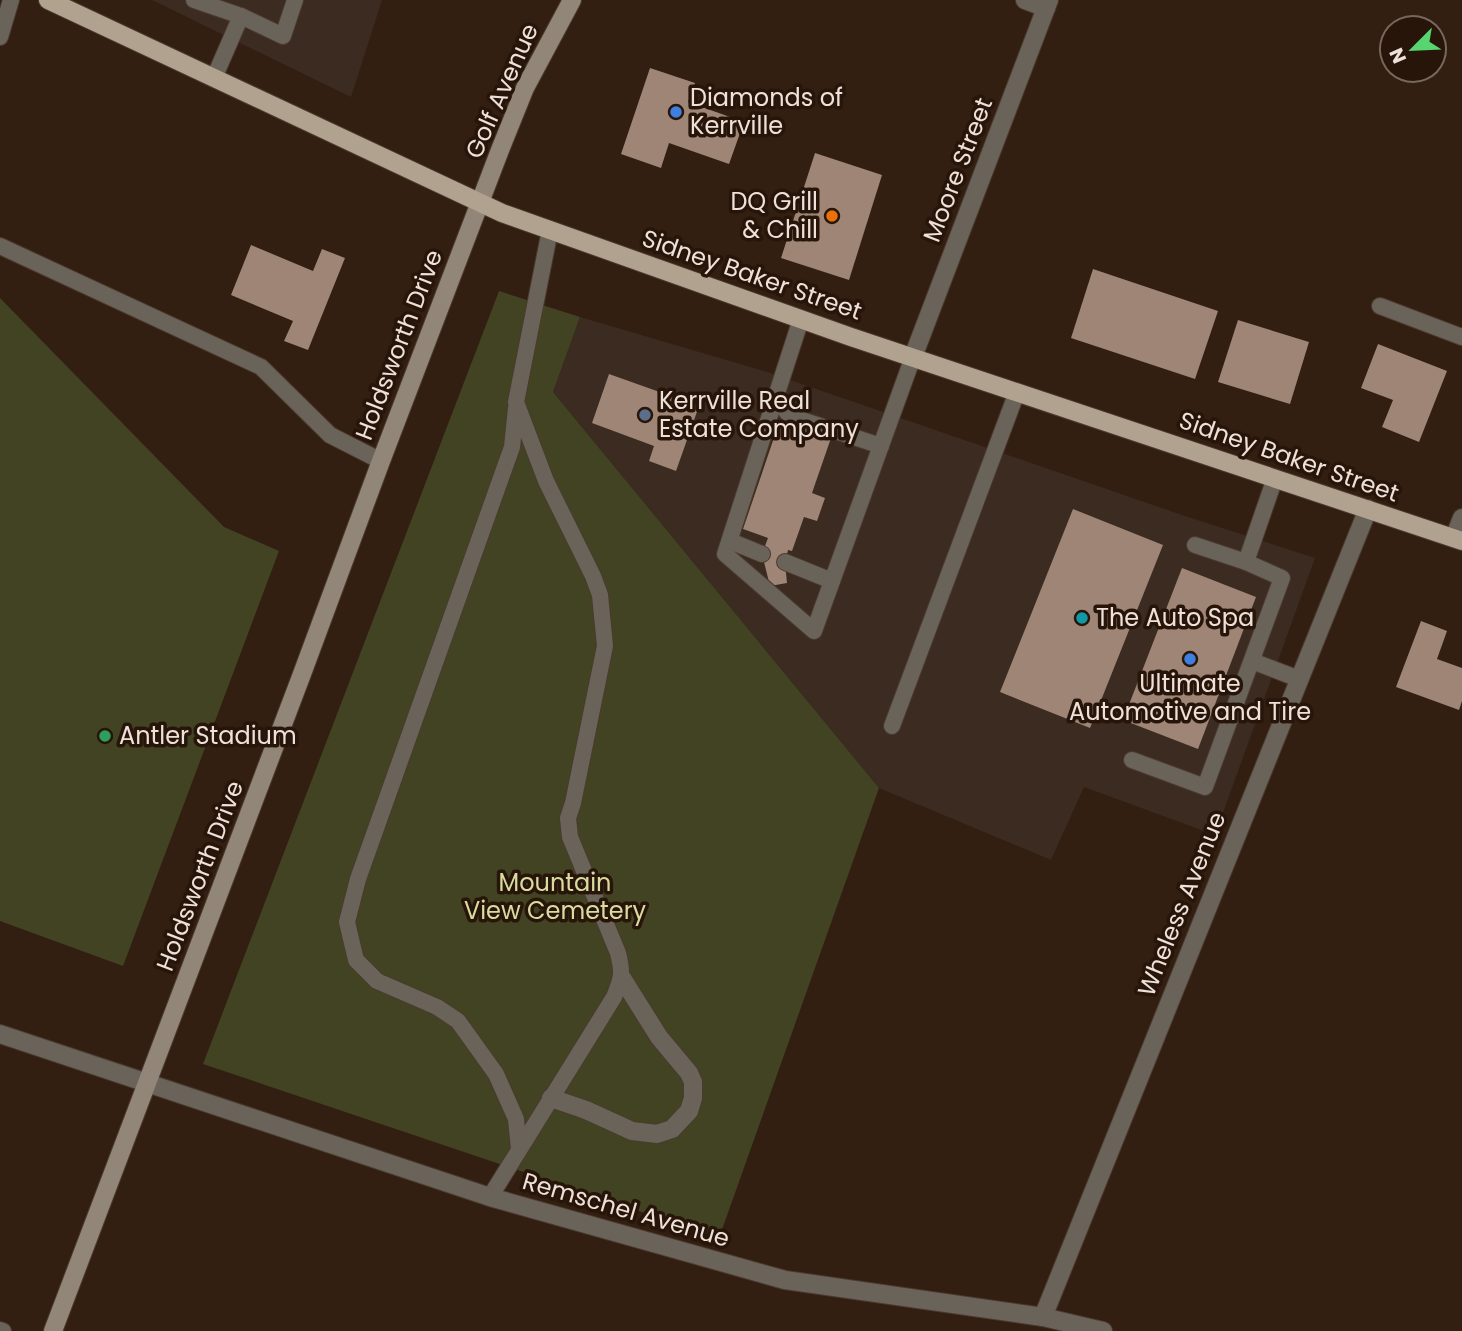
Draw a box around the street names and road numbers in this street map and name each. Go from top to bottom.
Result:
street label: Golf Avenue [457,18,546,163]
street label: Moore Street [915,93,1000,247]
street label: Sidney Baker Street [638,221,866,328]
street label: Holdsworth Drive [347,245,450,445]
street label: Sidney Baker Street [1175,403,1403,510]
street label: Holdsworth Drive [148,776,251,976]
street label: Wheless Avenue [1130,807,1234,1001]
street label: Remschel Avenue [519,1164,734,1255]

